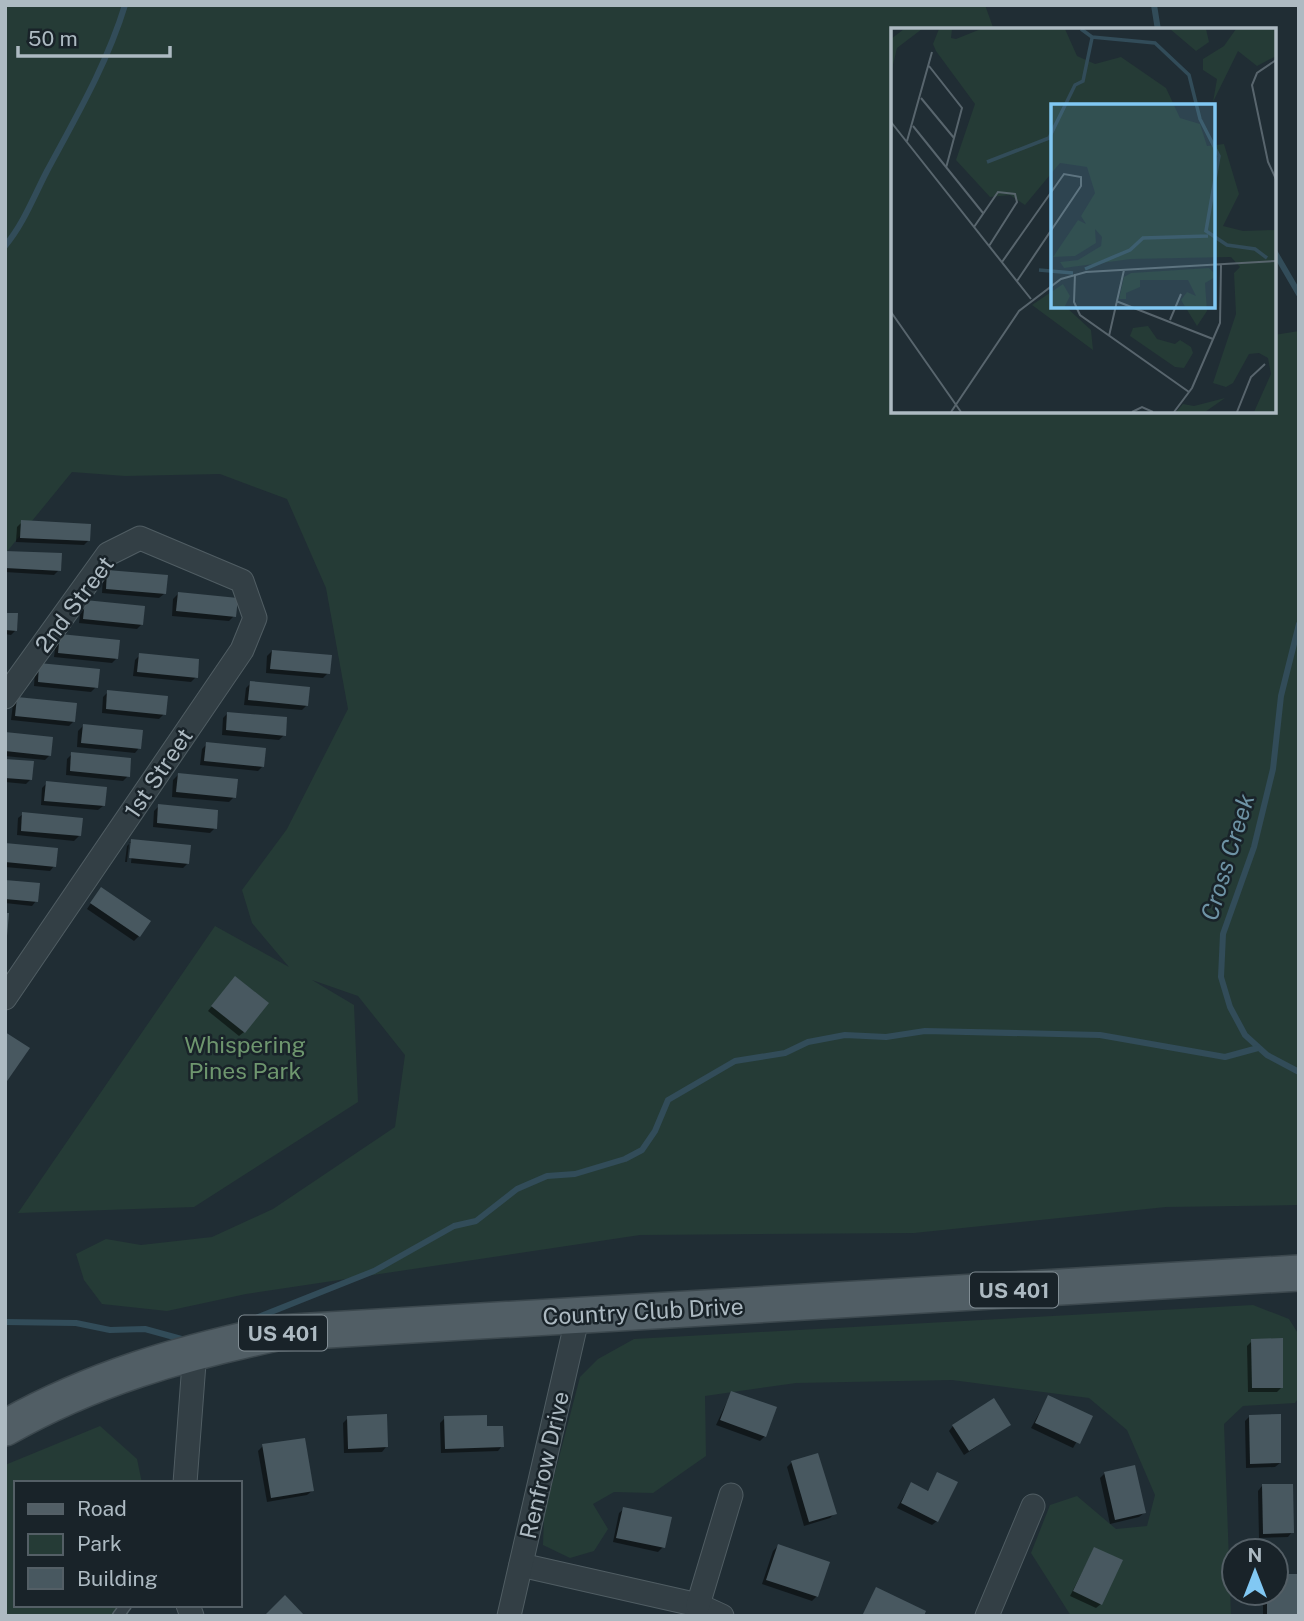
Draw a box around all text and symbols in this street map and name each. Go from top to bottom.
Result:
scale bar [18,14,170,58]
text: 50 m [28,26,78,51]
inset map [891,28,1276,413]
street label: 2nd Street [29,551,119,657]
street label: 1st Street [118,723,198,823]
water label: Cross Creek [1195,790,1260,924]
park label: Whispering Pines Park [184,1031,306,1084]
road number: US 401 [970,1272,1058,1308]
street label: Country Club Drive [542,1292,744,1330]
road number: US 401 [239,1316,327,1350]
street label: Renfrow Drive [514,1389,574,1541]
legend [14,1481,242,1607]
text: Road [77,1496,127,1521]
text: Park [77,1531,122,1556]
north arrow [1220,1537,1290,1607]
text: N [1248,1544,1262,1566]
text: Building [77,1566,158,1591]

